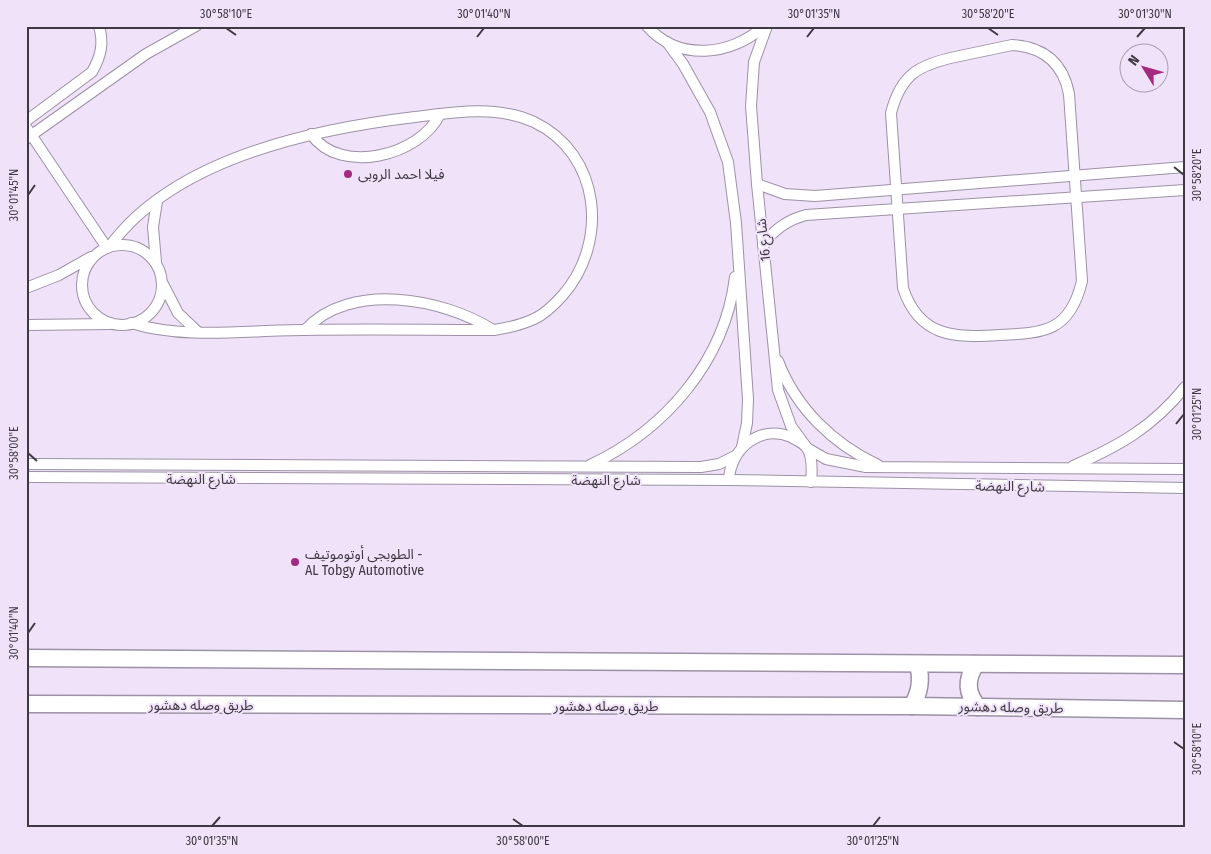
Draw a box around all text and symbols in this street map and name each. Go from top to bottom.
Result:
text: 30°58'10"E [200,7,252,21]
text: 30°01'40"N [457,7,511,21]
text: 30°01'35"N [788,7,840,21]
text: 30°58'20"E [962,7,1015,21]
text: 30°01'30"N [1118,7,1172,21]
north arrow [1118,42,1168,92]
text: N [1125,52,1143,69]
text: 30°58'20"E [1190,148,1204,201]
place label: فيلا احمد الروبى [358,166,444,183]
marker: فيلا احمد الروبى [342,168,354,180]
text: 30°01'45"N [7,169,21,221]
street label: شارع 16 [753,217,776,262]
text: 30°01'25"N [1190,388,1204,440]
text: 30°58'00"E [7,426,21,480]
street label: شارع النهضة [166,471,236,490]
street label: شارع النهضة [571,472,641,491]
street label: شارع النهضة [975,477,1045,498]
place label: الطوبجى أوتوموتيف - AL Tobgy Automotive [305,545,424,579]
marker: الطوبجى أوتوموتيف - AL Tobgy Automotive [289,556,301,568]
text: 30°01'40"N [7,606,21,660]
street label: طريق وصله دهشور [148,697,253,715]
street label: طريق وصله دهشور [553,698,658,716]
street label: طريق وصله دهشور [957,698,1064,718]
text: 30°58'10"E [1190,723,1204,775]
text: 30°01'35"N [186,834,238,848]
text: 30°58'00"E [496,834,550,848]
text: 30°01'25"N [847,834,899,848]

